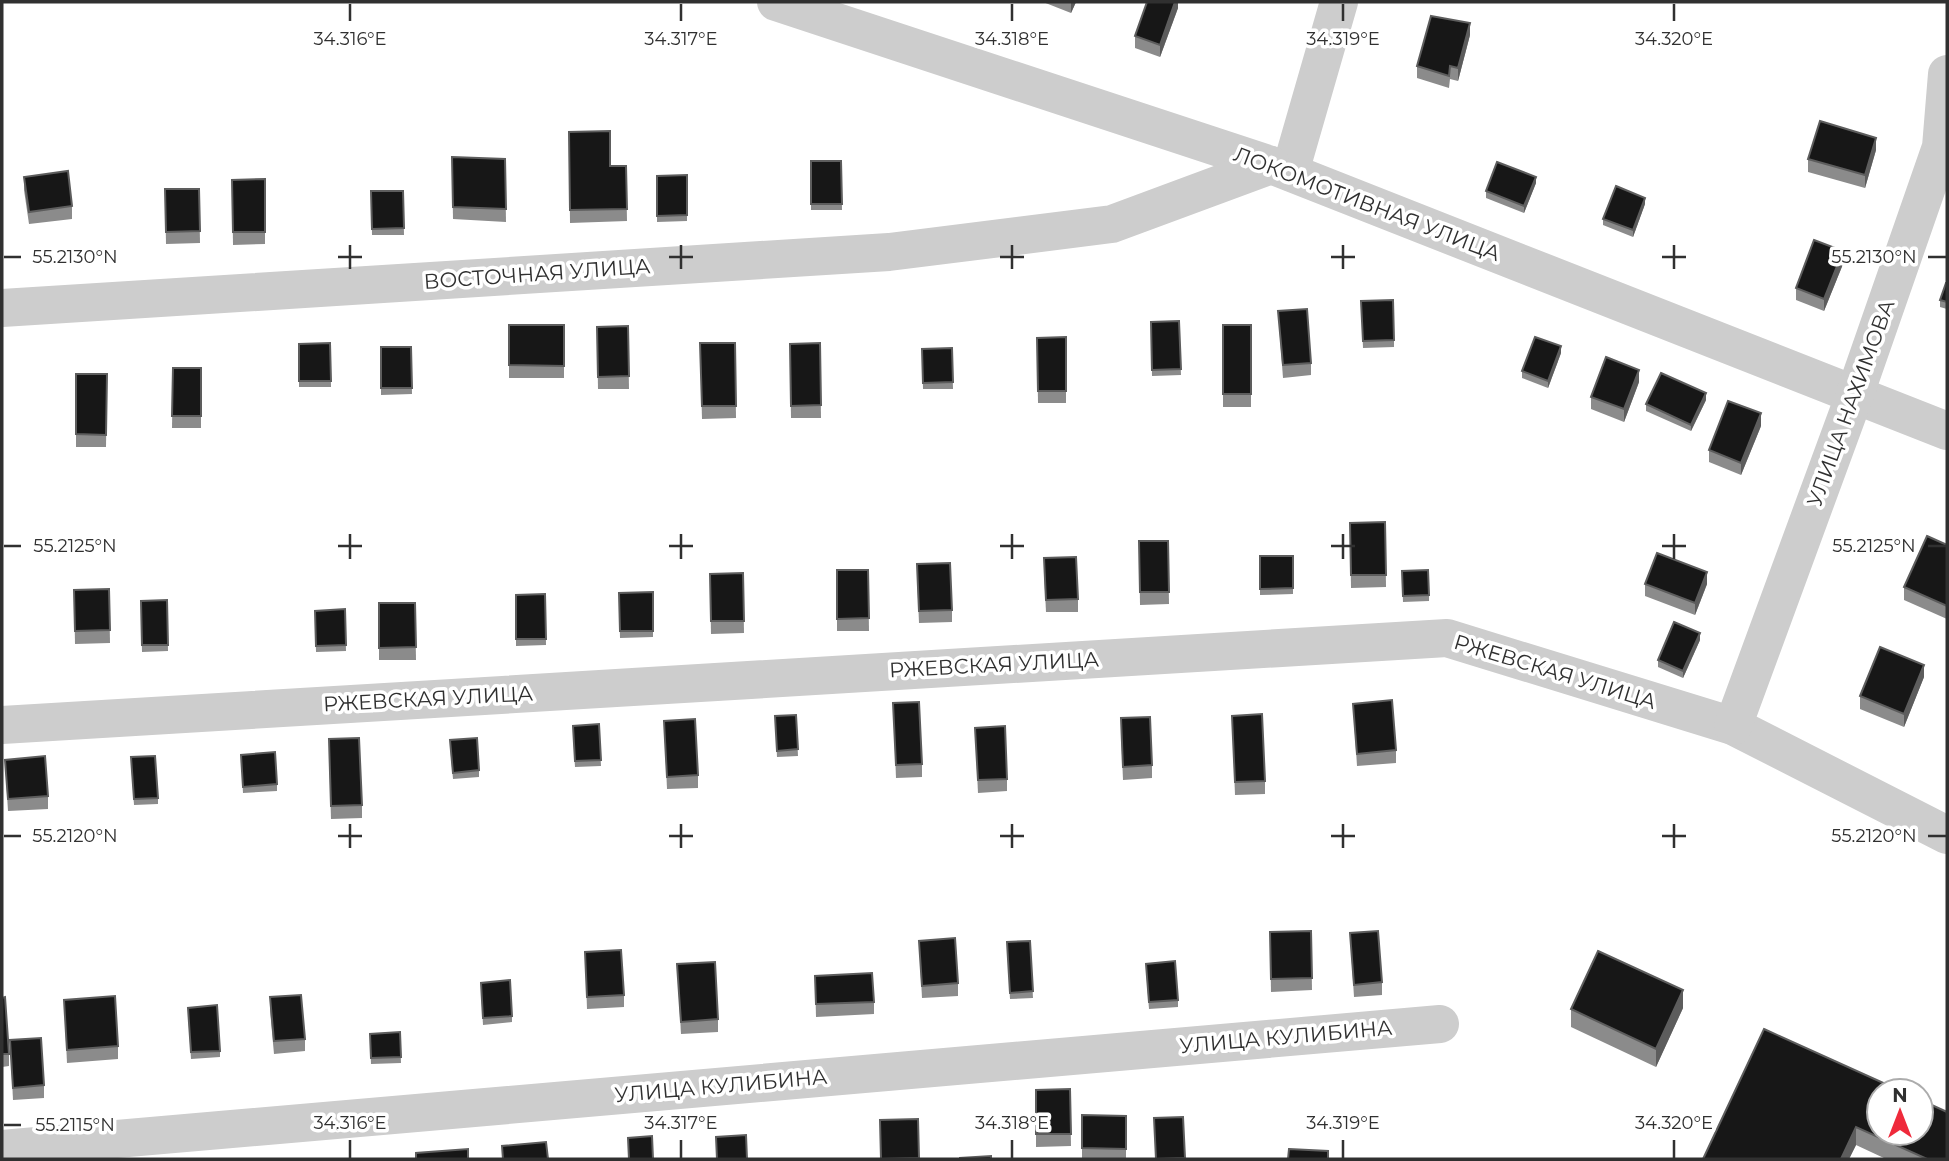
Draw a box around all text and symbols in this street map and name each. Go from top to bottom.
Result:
text: 34.316°E [313,28,387,50]
text: 34.317°E [644,28,718,50]
text: 34.318°E [975,28,1049,50]
text: 34.319°E [1306,28,1380,50]
text: 34.320°E [1635,28,1713,50]
street label: ЛОКОМОТИВНАЯ УЛИЦА [1230,141,1504,266]
text: 55.2130°N [32,246,118,268]
text: 55.2130°N [1831,246,1917,268]
street label: ВОСТОЧНАЯ УЛИЦА [423,253,651,294]
street label: УЛИЦА НАХИМОВА [1801,296,1900,510]
text: 55.2125°N [33,535,117,557]
text: 55.2125°N [1832,535,1916,557]
street label: РЖЕВСКАЯ УЛИЦА [1451,629,1660,714]
street label: РЖЕВСКАЯ УЛИЦА [888,646,1100,682]
street label: РЖЕВСКАЯ УЛИЦА [322,680,534,716]
text: 55.2120°N [32,825,118,847]
text: 55.2120°N [1831,825,1917,847]
street label: УЛИЦА КУЛИБИНА [1179,1015,1394,1058]
street label: УЛИЦА КУЛИБИНА [614,1064,829,1107]
north arrow [1865,1077,1935,1147]
text: N [1892,1084,1908,1107]
text: 34.316°E [313,1112,387,1134]
text: 34.317°E [644,1112,718,1134]
text: 34.318°E [975,1112,1049,1134]
text: 34.319°E [1306,1112,1380,1134]
text: 34.320°E [1635,1112,1713,1134]
text: 55.2115°N [35,1114,115,1136]

